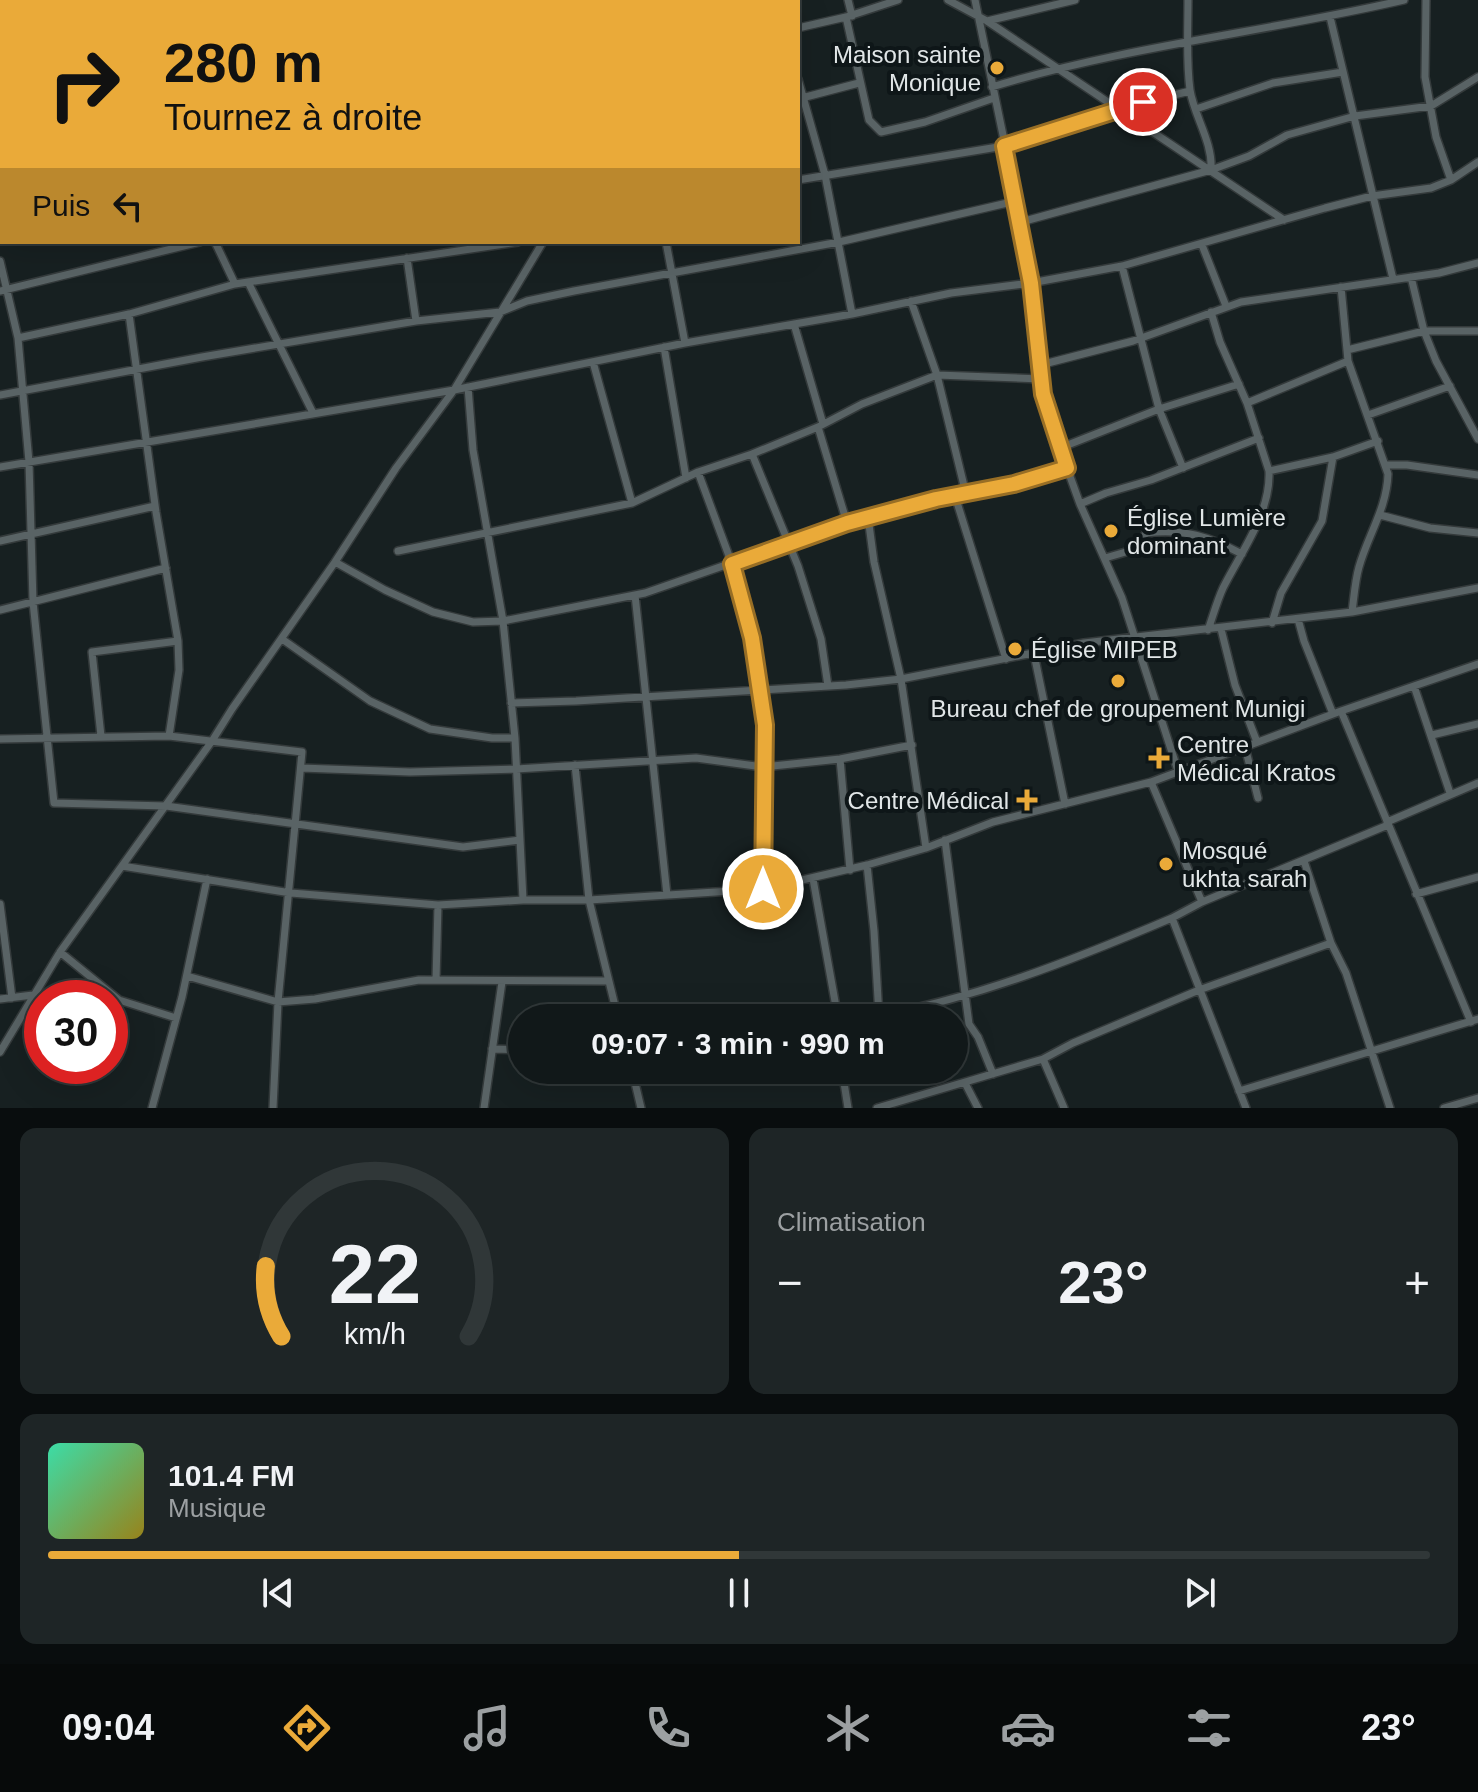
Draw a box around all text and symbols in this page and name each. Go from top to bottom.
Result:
text: 280 m [164,31,323,94]
icon: right [32,32,136,136]
place label: Maison sainte Monique [833,41,981,96]
marker: Maison sainte Monique [988,59,1006,77]
pin [1109,68,1177,136]
icon: arrive [1121,80,1165,124]
text: Tournez à droite [164,97,422,138]
icon: left [106,184,150,228]
text: Puis [32,189,90,222]
place label: Église Lumière dominant [1127,504,1286,559]
marker: Église Lumière dominant [1102,522,1120,540]
place label: Église MIPEB [1031,636,1178,663]
marker: Église MIPEB [1006,640,1024,658]
marker: Bureau chef de groupement Munigi [1109,672,1127,690]
place label: Bureau chef de groupement Munigi [931,695,1305,722]
place label: Centre Médical Kratos [1177,731,1336,786]
marker: Centre Médical Kratos [1148,747,1170,769]
place label: Centre Médical [848,787,1009,814]
marker: Centre Médical [1016,789,1038,811]
place label: Mosqué ukhta sarah [1182,837,1307,892]
position arrow [721,847,805,931]
marker: Mosqué ukhta sarah [1157,855,1175,873]
speed limit sign: 30 [24,980,128,1084]
text: 09:07 · 3 min · 990 m [591,1027,885,1060]
text: Climatisation [777,1207,926,1237]
text: 22 [328,1228,421,1321]
text: 23° [1058,1249,1149,1316]
text: − [777,1258,803,1307]
text: + [1404,1258,1430,1307]
text: km/h [344,1318,405,1350]
text: 101.4 FM [168,1459,295,1492]
text: Musique [168,1493,266,1523]
icon: previous [256,1571,300,1615]
icon: pause [717,1571,761,1615]
icon: next [1178,1571,1222,1615]
icon: directions [279,1700,335,1756]
icon: music [459,1700,515,1756]
icon: phone [640,1700,696,1756]
icon: climate [820,1700,876,1756]
icon: car [1000,1700,1056,1756]
icon: filters [1181,1700,1237,1756]
text: 09:04 [62,1707,154,1748]
text: 23° [1361,1707,1416,1748]

